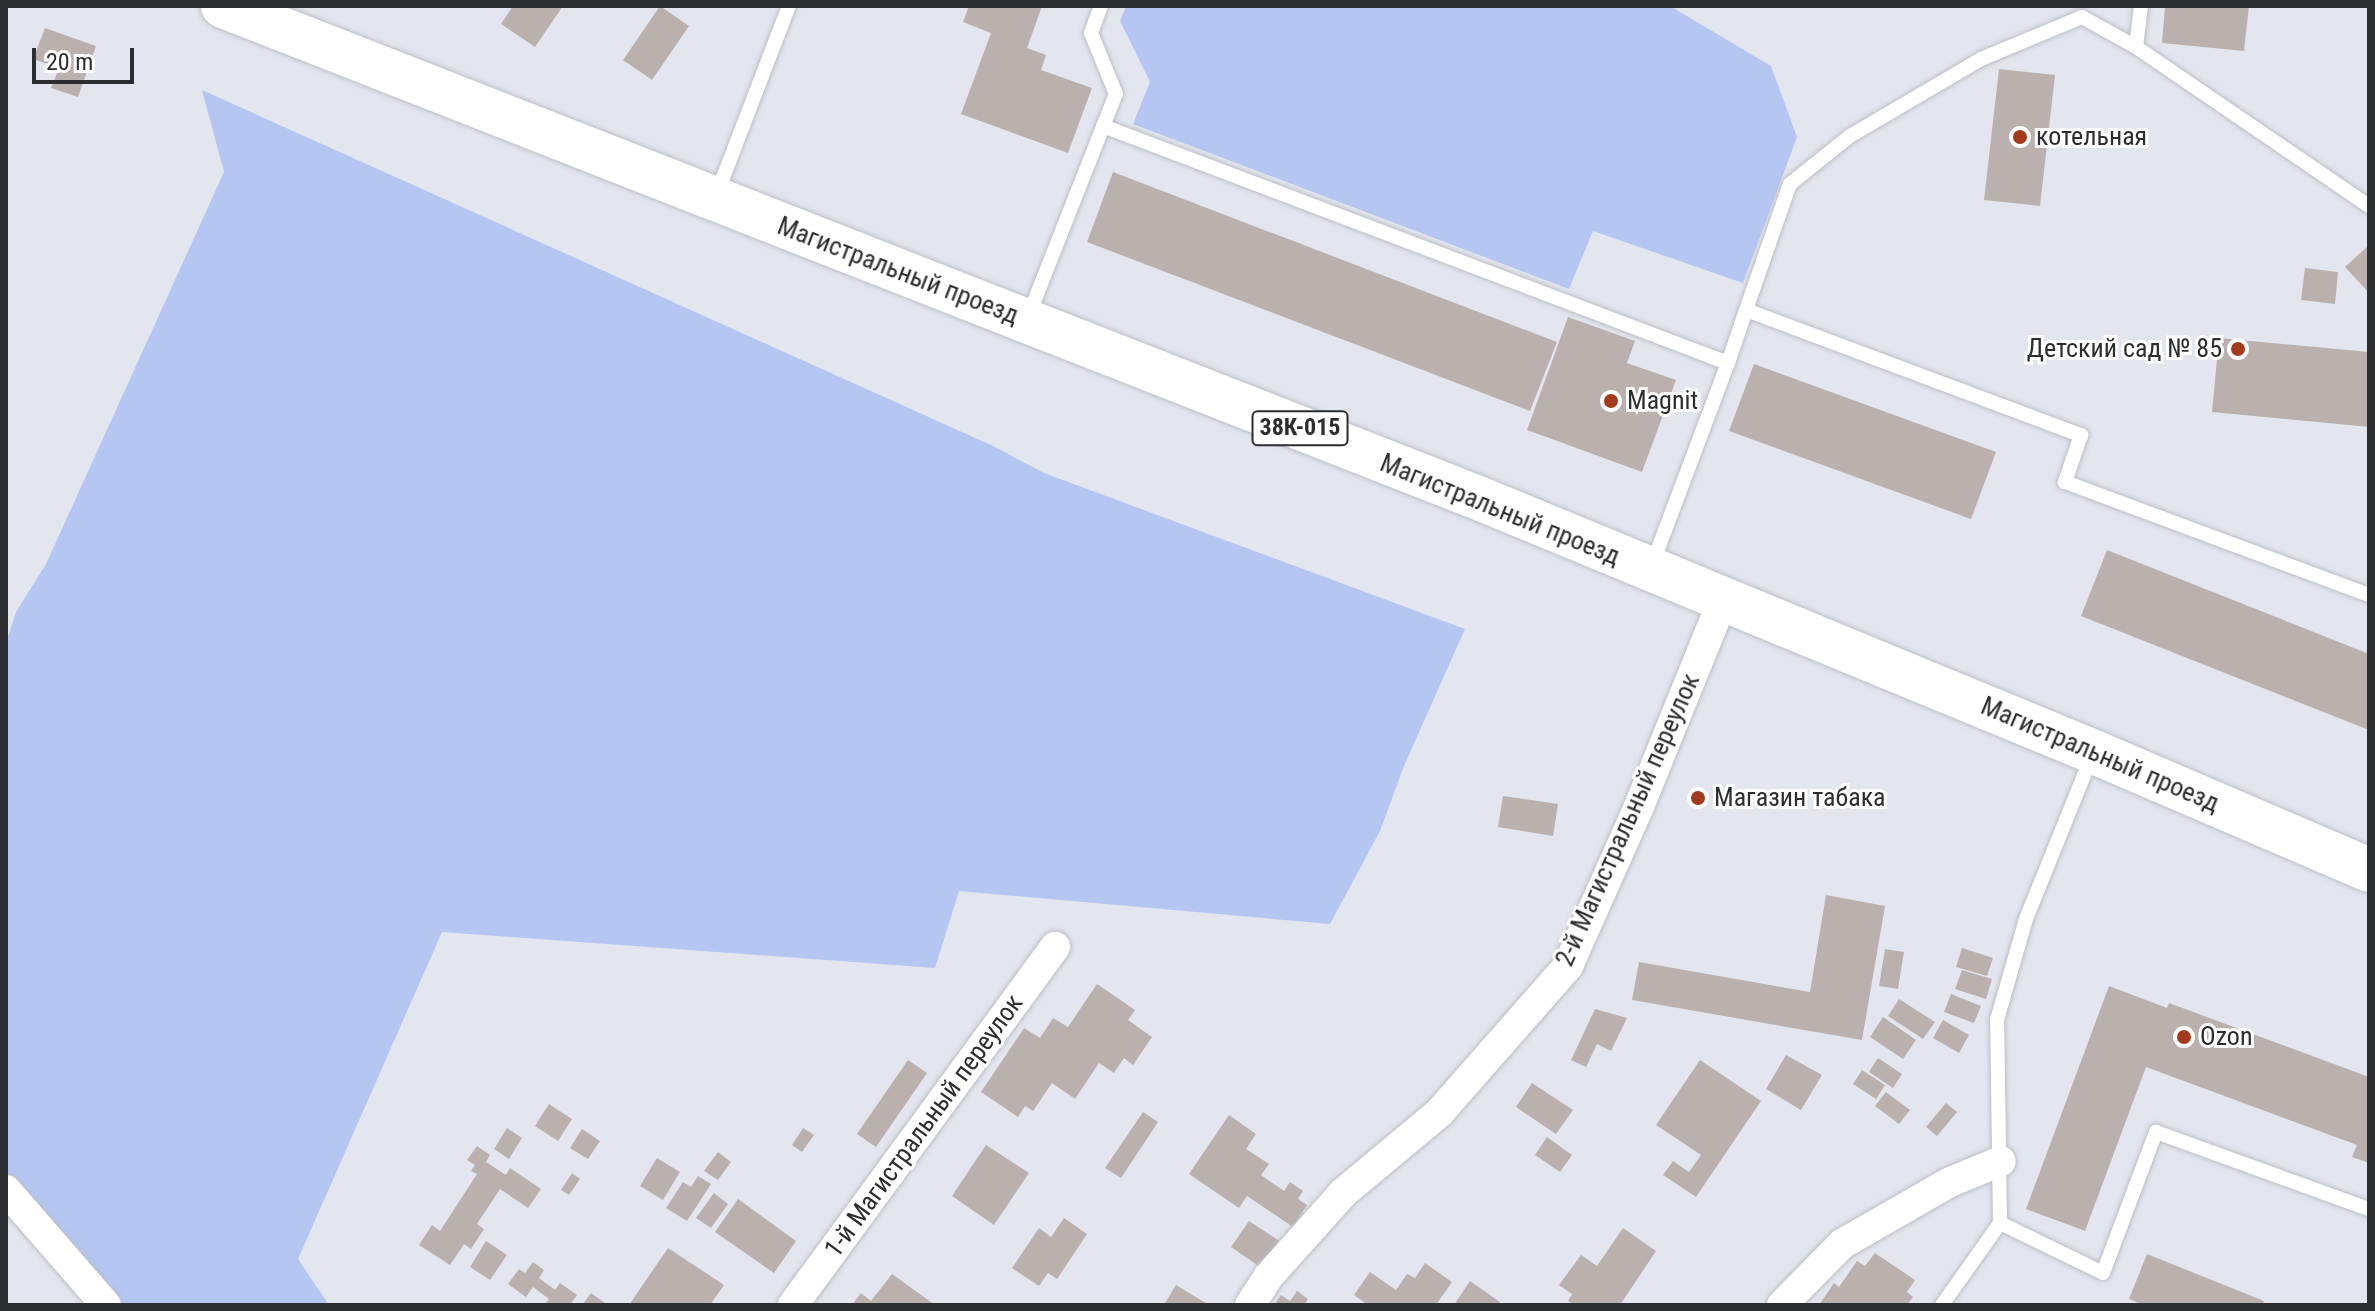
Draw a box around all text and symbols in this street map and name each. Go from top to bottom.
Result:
scale bar [36,32,138,82]
text: 20 m [46,48,93,76]
place label: котельная [2036,121,2147,153]
marker: котельная [2011,128,2029,146]
street label: Магистральный проезд [773,211,1023,331]
place label: Детский сад № 85 [2027,333,2222,365]
marker: Детский сад № 85 [2229,340,2247,358]
place label: Magnit [1627,385,1698,417]
marker: Magnit [1602,392,1620,410]
road number: 38К-015 [1250,408,1350,448]
street label: Магистральный проезд [1375,448,1625,572]
street label: 2-й Магистральный переулок [1549,669,1707,971]
street label: Магистральный проезд [1976,691,2224,819]
place label: Магазин табака [1714,782,1886,814]
marker: Магазин табака [1689,789,1707,807]
street label: 1-й Магистральный переулок [818,989,1030,1263]
place label: Ozon [2200,1021,2252,1053]
marker: Ozon [2175,1028,2193,1046]

